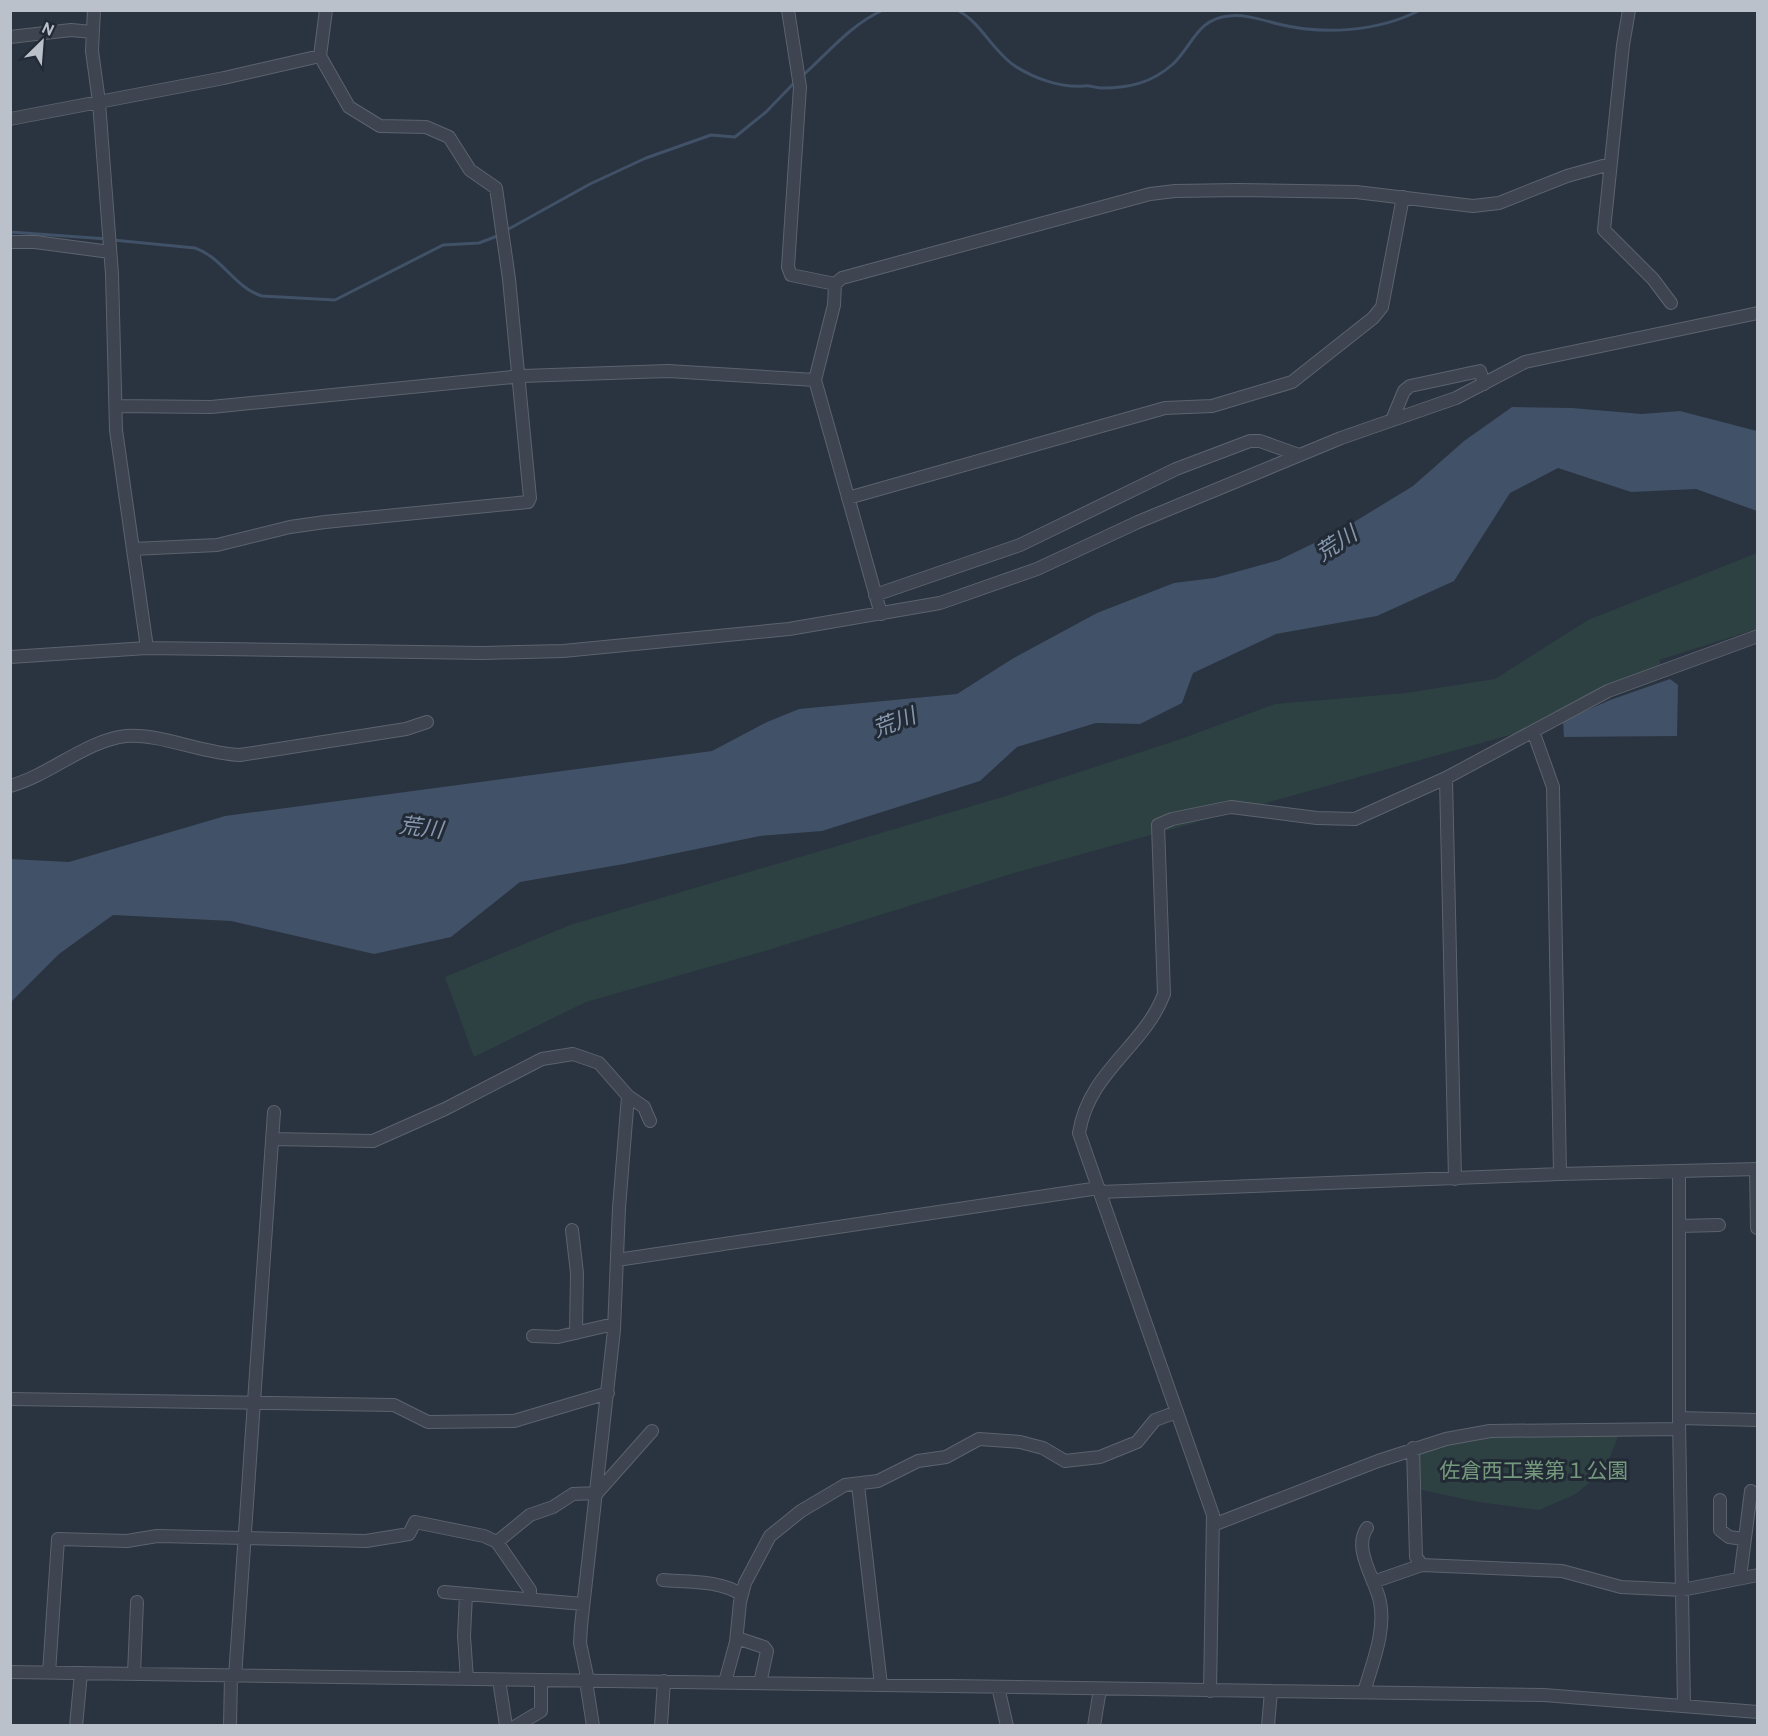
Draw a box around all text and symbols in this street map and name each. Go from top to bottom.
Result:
north arrow [12,12,72,72]
text: N [38,19,57,42]
water label: 荒川 [1312,521,1365,568]
water label: 荒川 [870,703,922,745]
water label: 荒川 [397,813,446,846]
park label: 佐倉西工業第１公園 [1440,1459,1629,1486]

